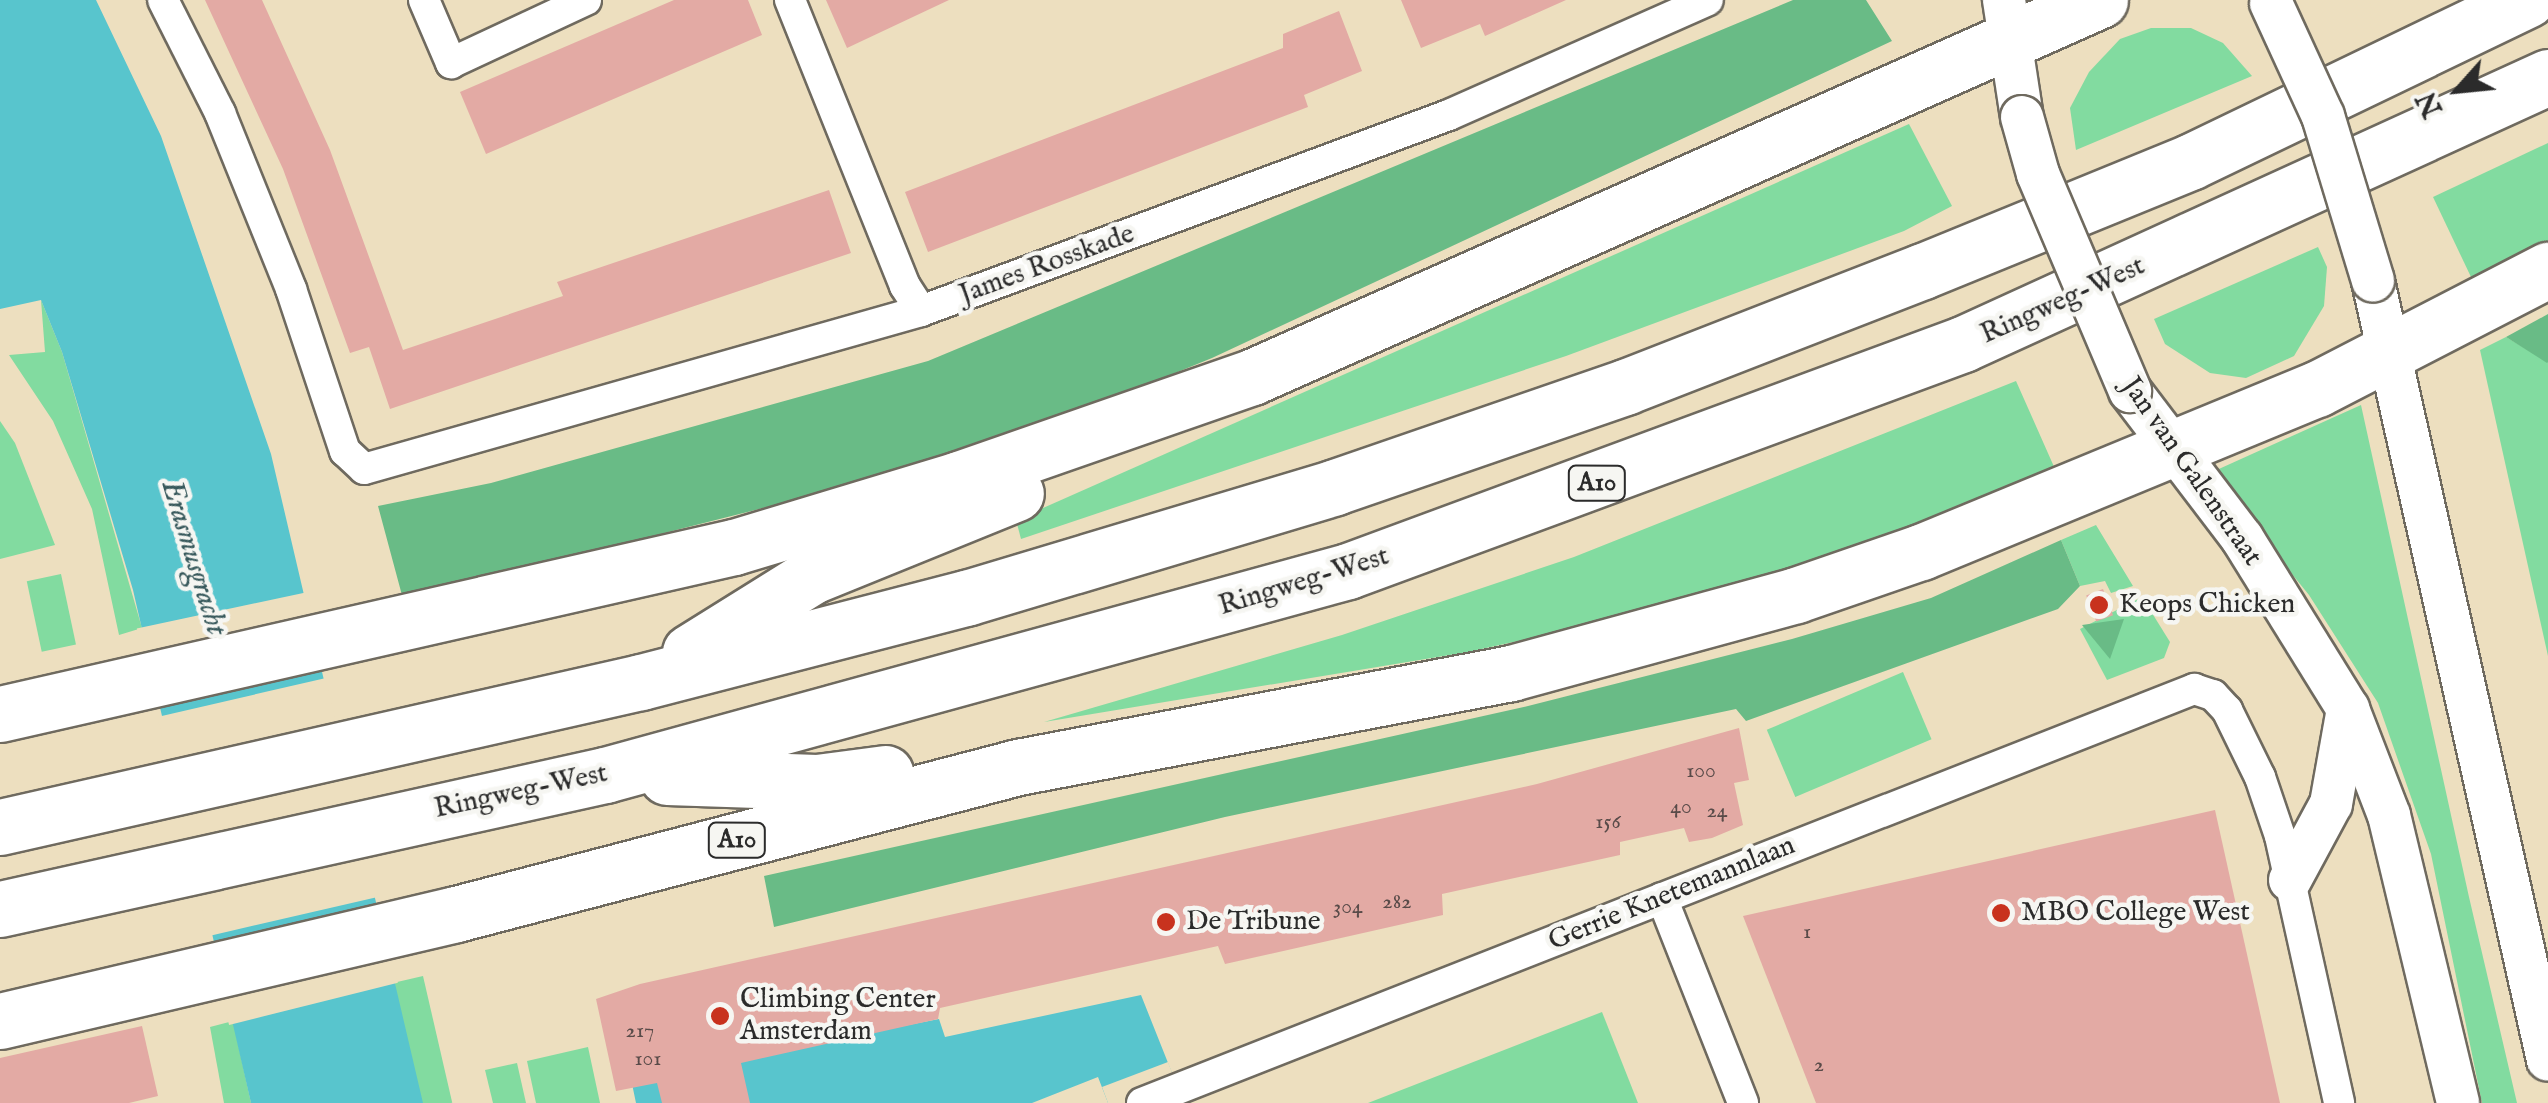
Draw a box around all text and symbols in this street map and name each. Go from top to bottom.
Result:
north arrow [2408,40,2508,140]
text: N [2410,85,2452,123]
street label: James Rosskade [955,218,1139,312]
street label: Ringweg-West [1976,250,2150,352]
street label: Jan van Galenstraat [2113,371,2269,573]
road number: A10 [1567,463,1627,503]
water label: Erasmusgracht [152,476,234,640]
street label: Ringweg-West [1215,540,1393,624]
place label: Keops Chicken [2119,588,2295,622]
marker: Keops Chicken [2088,594,2110,616]
street label: Ringweg-West [431,757,611,827]
house number: 100 [1686,759,1716,785]
house number: 40 [1670,795,1692,821]
house number: 24 [1706,799,1728,825]
house number: 156 [1595,810,1621,836]
road number: A10 [707,820,767,860]
street label: Gerrie Knetemannlaan [1544,829,1800,959]
house number: 282 [1382,890,1412,916]
house number: 304 [1333,895,1363,921]
place label: MBO College West [2021,896,2250,930]
marker: MBO College West [1990,902,2012,924]
place label: De Tribune [1186,905,1320,939]
marker: De Tribune [1155,911,1177,933]
house number: 1 [1803,920,1811,946]
place label: Climbing Center Amsterdam [740,983,936,1049]
marker: Climbing Center Amsterdam [709,1005,731,1027]
house number: 217 [626,1019,654,1045]
house number: 101 [635,1047,661,1073]
house number: 2 [1814,1053,1824,1079]

